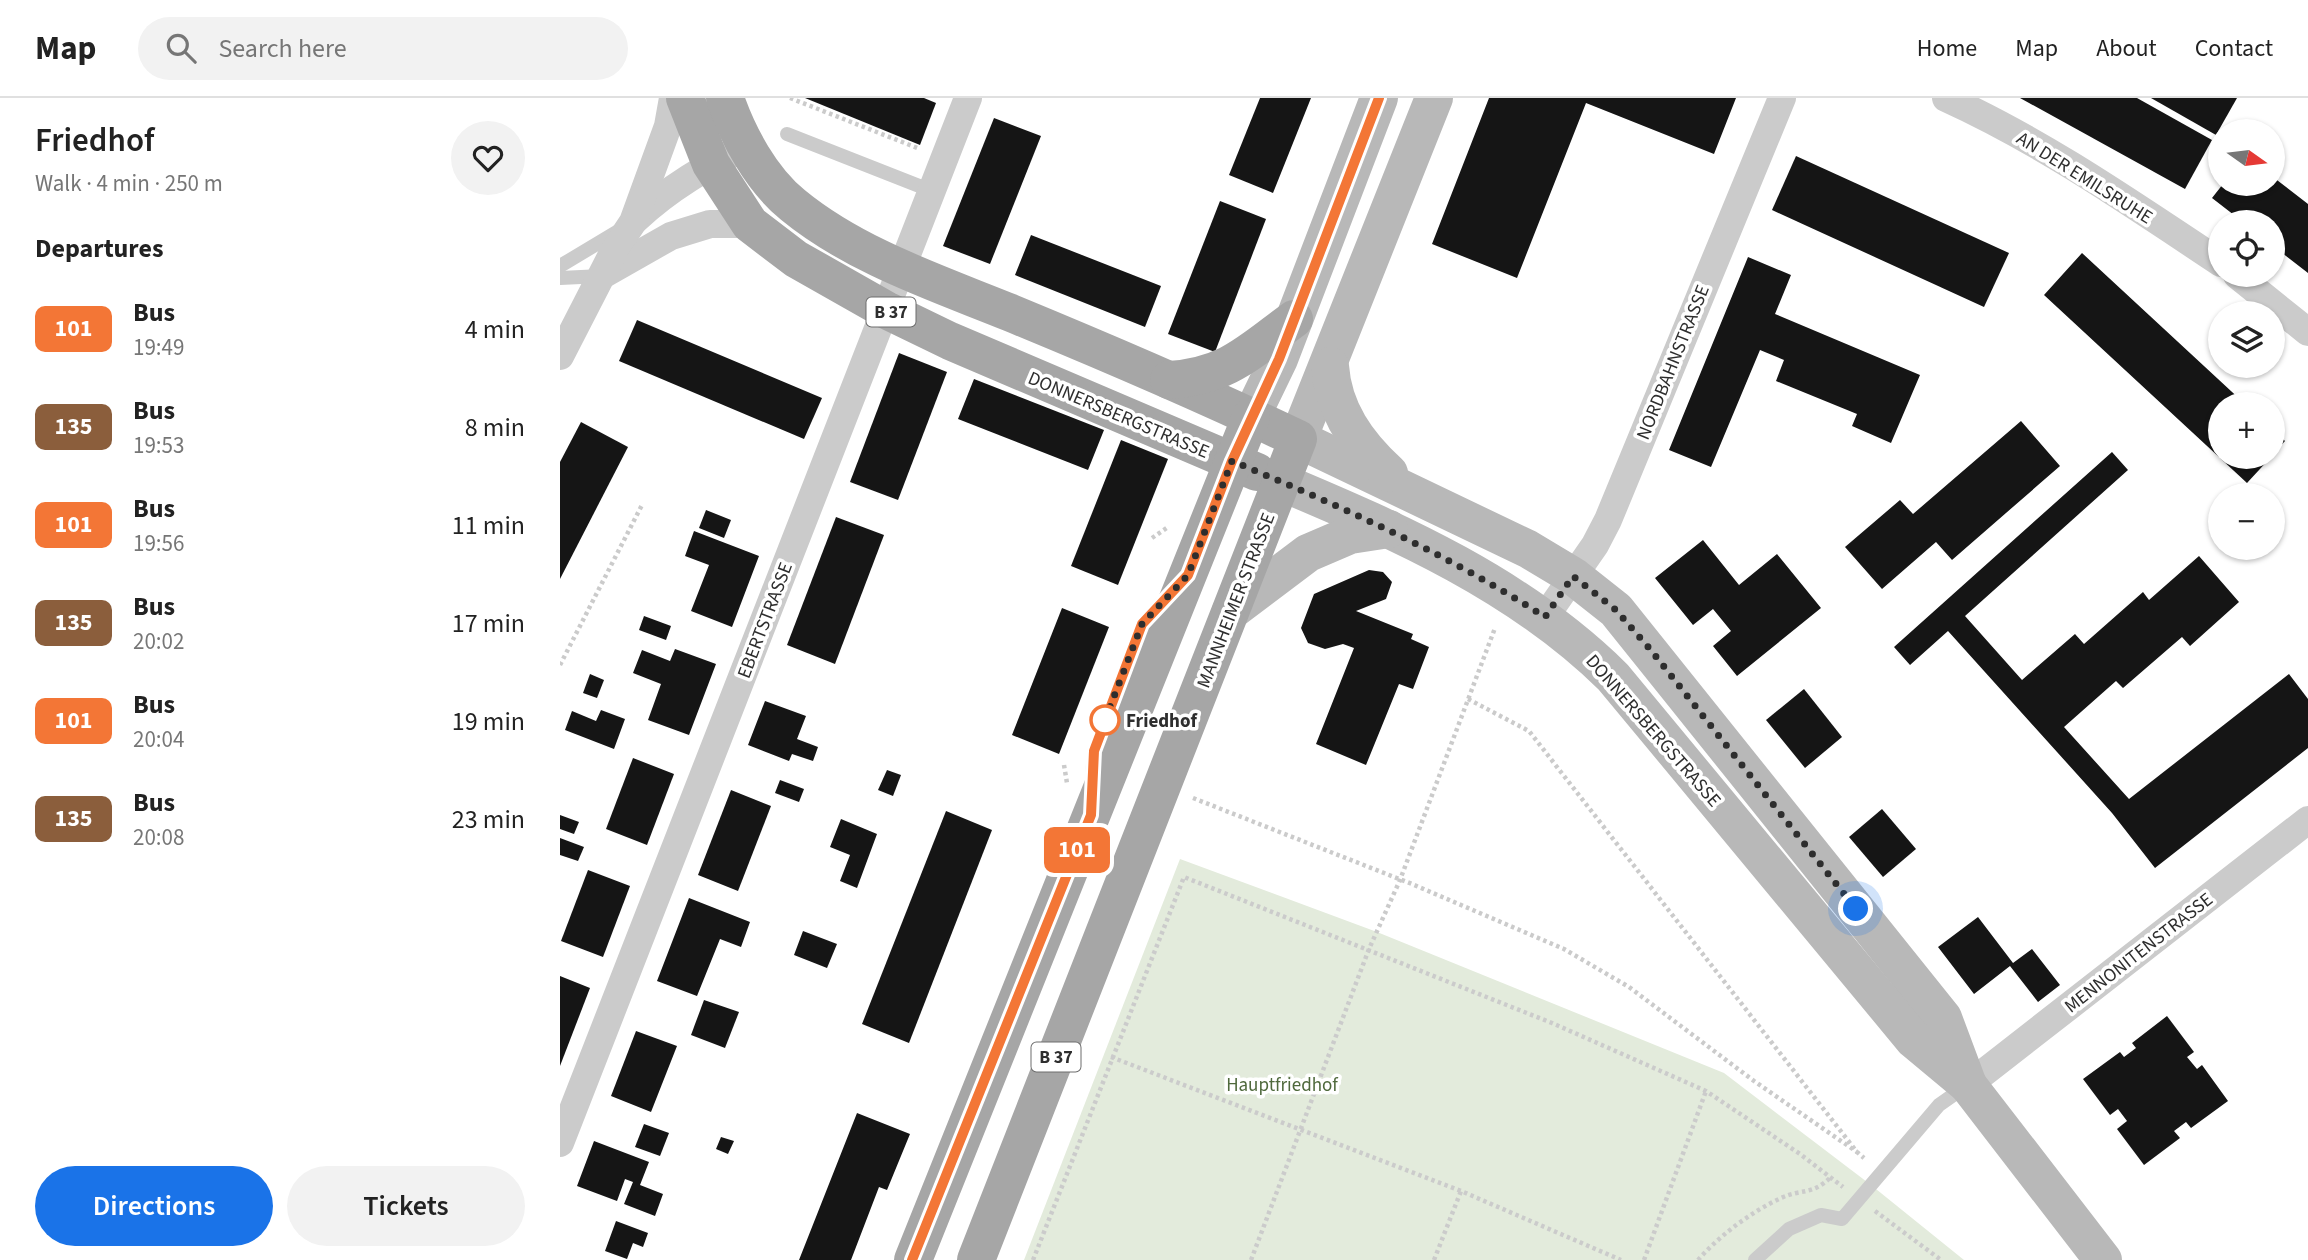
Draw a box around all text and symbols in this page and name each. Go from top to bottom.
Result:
search box [138,17,628,80]
text: Map [35,25,96,72]
icon: search [162,29,200,67]
text: Search here [218,30,347,67]
text: Home [1917,31,1977,66]
text: Map [2015,31,2058,66]
text: About [2096,31,2157,66]
text: Contact [2195,31,2273,66]
text: Friedhof [35,117,154,164]
north arrow [2208,119,2286,196]
map controls [2208,119,2285,560]
button: heart [451,121,525,195]
street label: AN DER EMILSRUHE [2011,125,2157,231]
text: Walk · 4 min · 250 m [35,167,223,200]
button: locate [2208,210,2285,287]
text: Departures [35,230,163,267]
street label: NORDBAHNSTRASSE [1630,281,1717,444]
text: Bus [133,294,175,331]
road number: B 37 [866,298,916,327]
button: layers [2208,301,2285,378]
text: 101 [54,311,93,346]
text: 4 min [465,311,525,348]
text: 19:49 [133,331,184,364]
street label: DONNERSBERGSTRASSE [1024,365,1213,466]
text: Bus [133,392,175,429]
button: + [2208,392,2285,469]
text: 135 [54,409,93,444]
text: 8 min [465,409,525,446]
text: 19:53 [133,429,184,462]
button: − [2208,483,2285,560]
text: Bus [133,490,175,527]
text: 101 [54,507,93,542]
text: 11 min [452,507,525,544]
street label: MANNHEIMER STRASSE [1191,509,1282,692]
text: 19:56 [133,527,184,560]
street label: EBERTSTRASSE [731,559,800,682]
text: Bus [133,588,175,625]
text: 135 [54,605,93,640]
text: 17 min [452,605,525,642]
text: 20:02 [133,625,184,658]
street label: DONNERSBERGSTRASSE [1579,649,1727,813]
text: Bus [133,686,175,723]
text: 101 [54,703,93,738]
text: 19 min [452,703,525,740]
marker: Friedhof [1090,705,1120,735]
place label: Friedhof [1126,708,1198,735]
text: 20:04 [133,723,184,756]
text: Bus [133,784,175,821]
text: 135 [54,801,93,836]
text: 23 min [452,801,525,838]
text: 20:08 [133,821,184,854]
line badge: 101 [1037,827,1117,873]
text: 101 [1058,832,1096,867]
street label: MENNONITENSTRASSE [2059,887,2219,1020]
your location [1838,891,1873,926]
road number: B 37 [1032,1042,1080,1072]
park label: Hauptfriedhof [1226,1072,1339,1099]
button: Directions [35,1166,273,1246]
button: Tickets [287,1166,525,1246]

